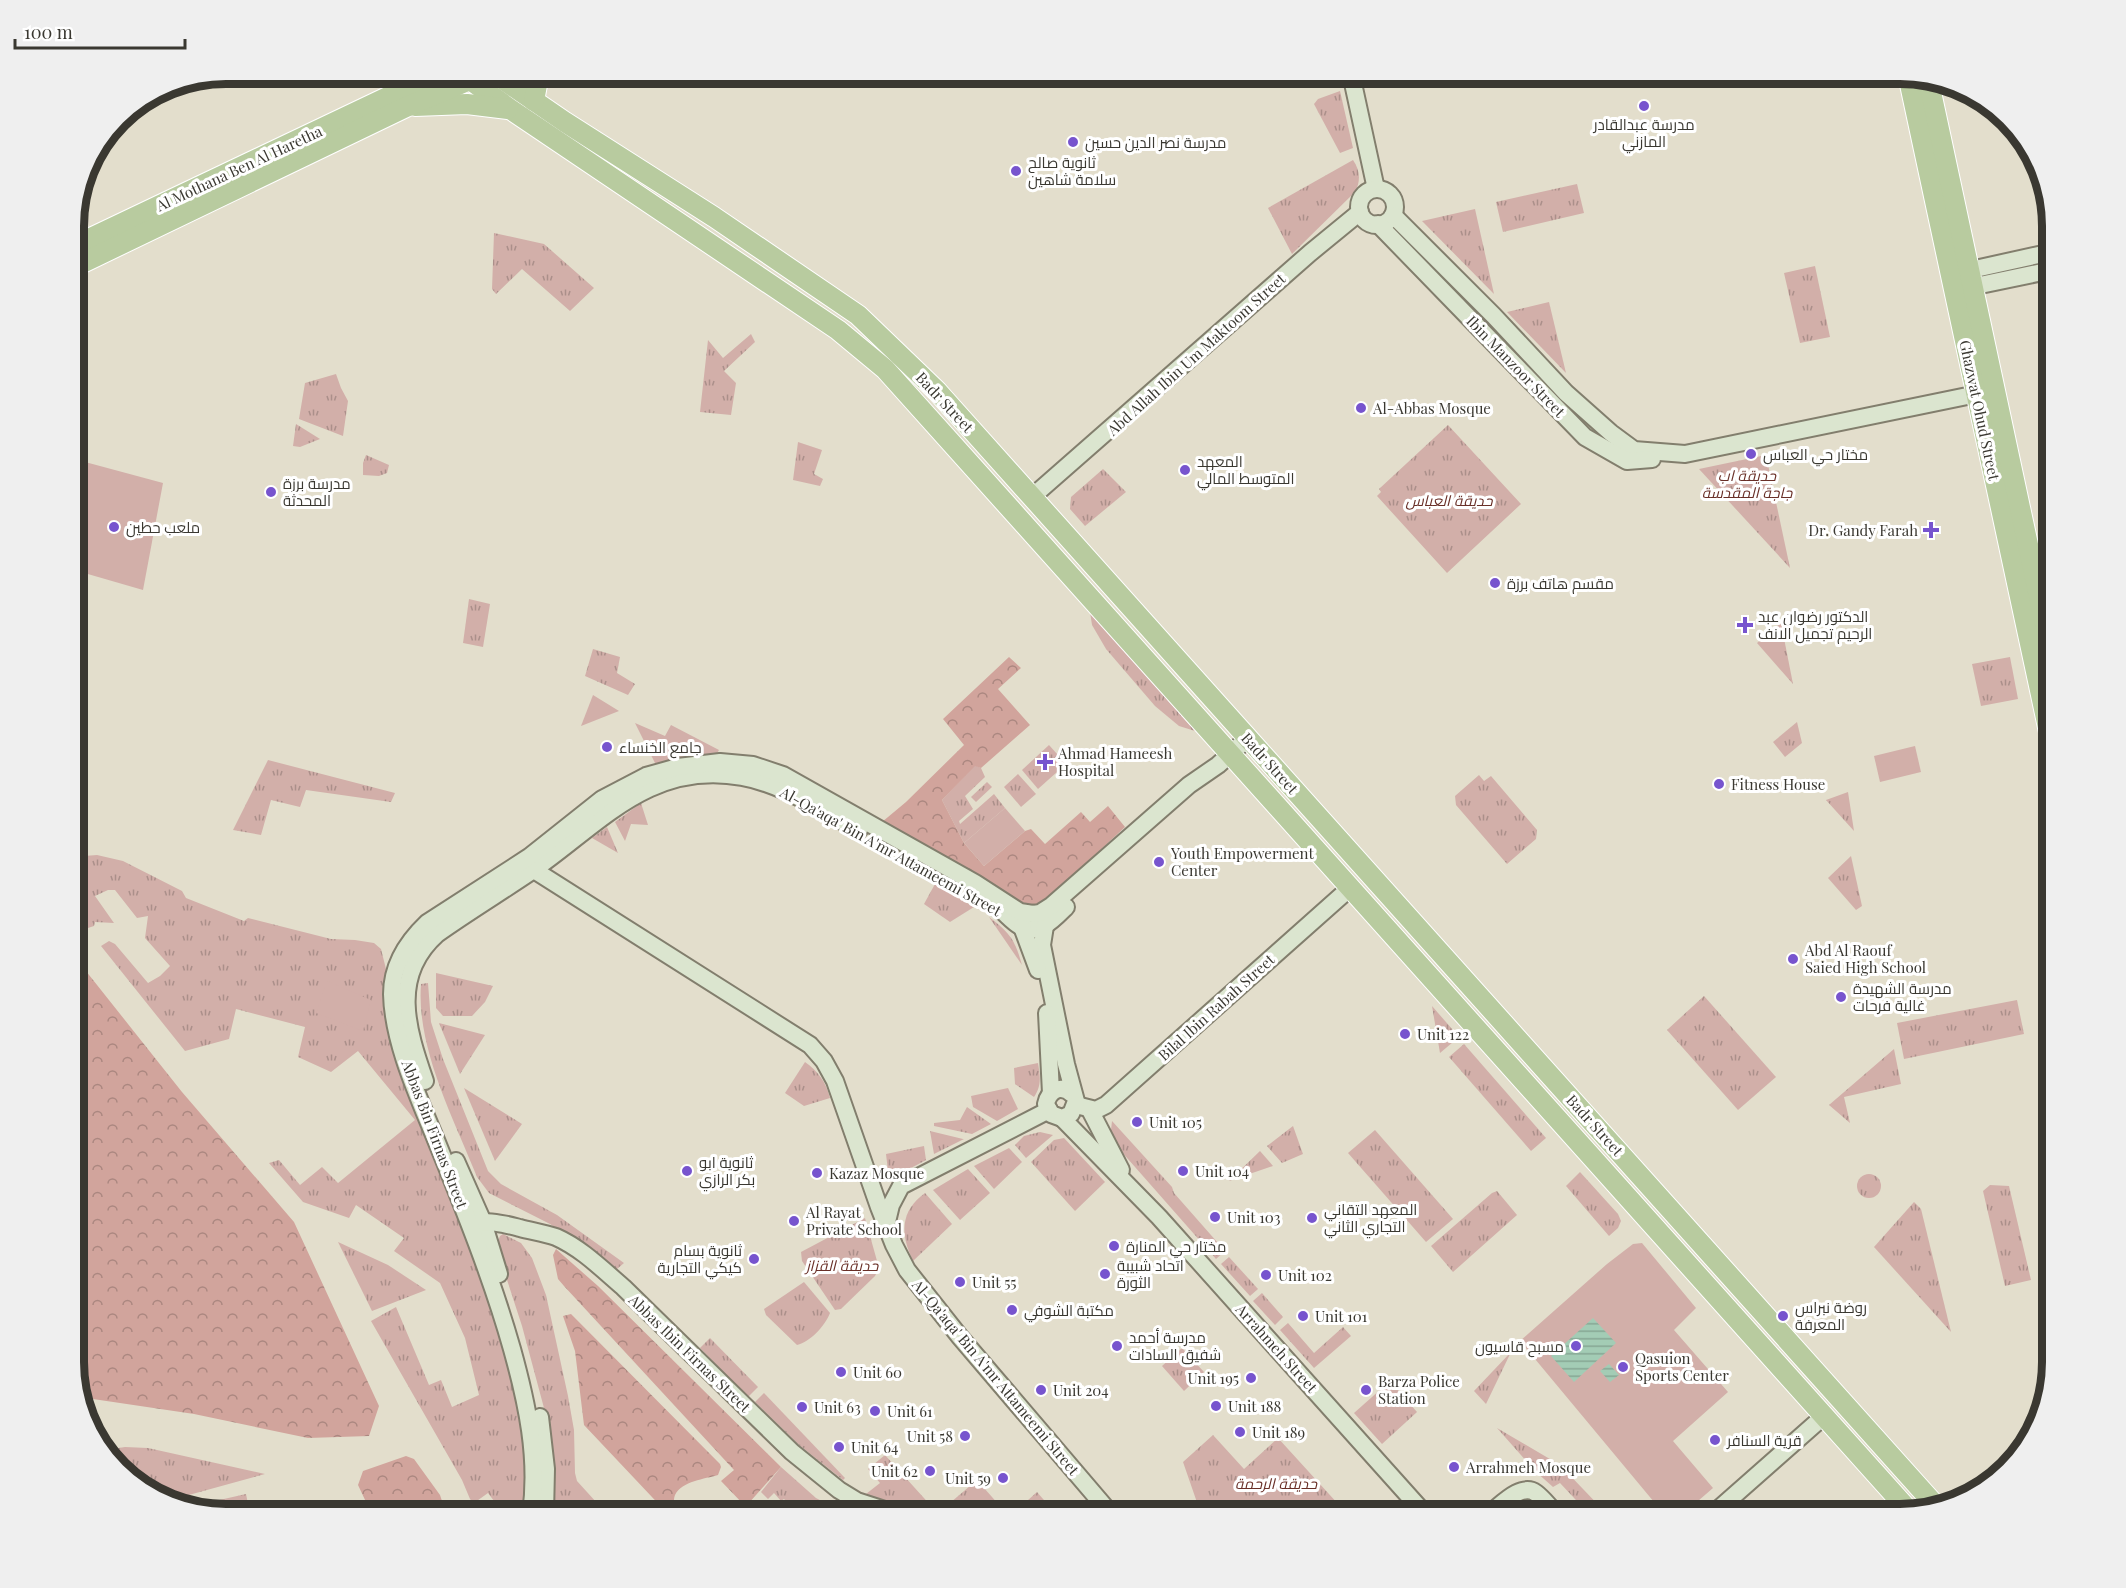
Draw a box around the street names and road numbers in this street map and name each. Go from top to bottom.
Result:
street label: Al Mothana Ben Al Haretha [152,120,326,216]
street label: Abd Allah Ibin Um Maktoom Street [1102,268,1290,440]
street label: Ibin Manzoor Street [1462,311,1570,422]
street label: Ghazwat Ohud Street [1955,338,2005,483]
street label: Badr Street [912,367,979,437]
street label: Badr Street [1237,728,1303,798]
street label: Al-Qa'aqa' Bin A'mr Attameemi Street [776,781,1006,921]
street label: Bilal Ibin Rabah Street [1154,949,1279,1065]
street label: Abbas Bin Firnas Street [397,1056,473,1212]
street label: Badr Street [1562,1090,1628,1160]
street label: Al-Qa'aqa' Bin A'mr Attameemi Street [907,1274,1084,1480]
street label: Abbas Ibin Firnas Street [624,1289,756,1417]
street label: Arrahmeh Street [1231,1299,1323,1397]

